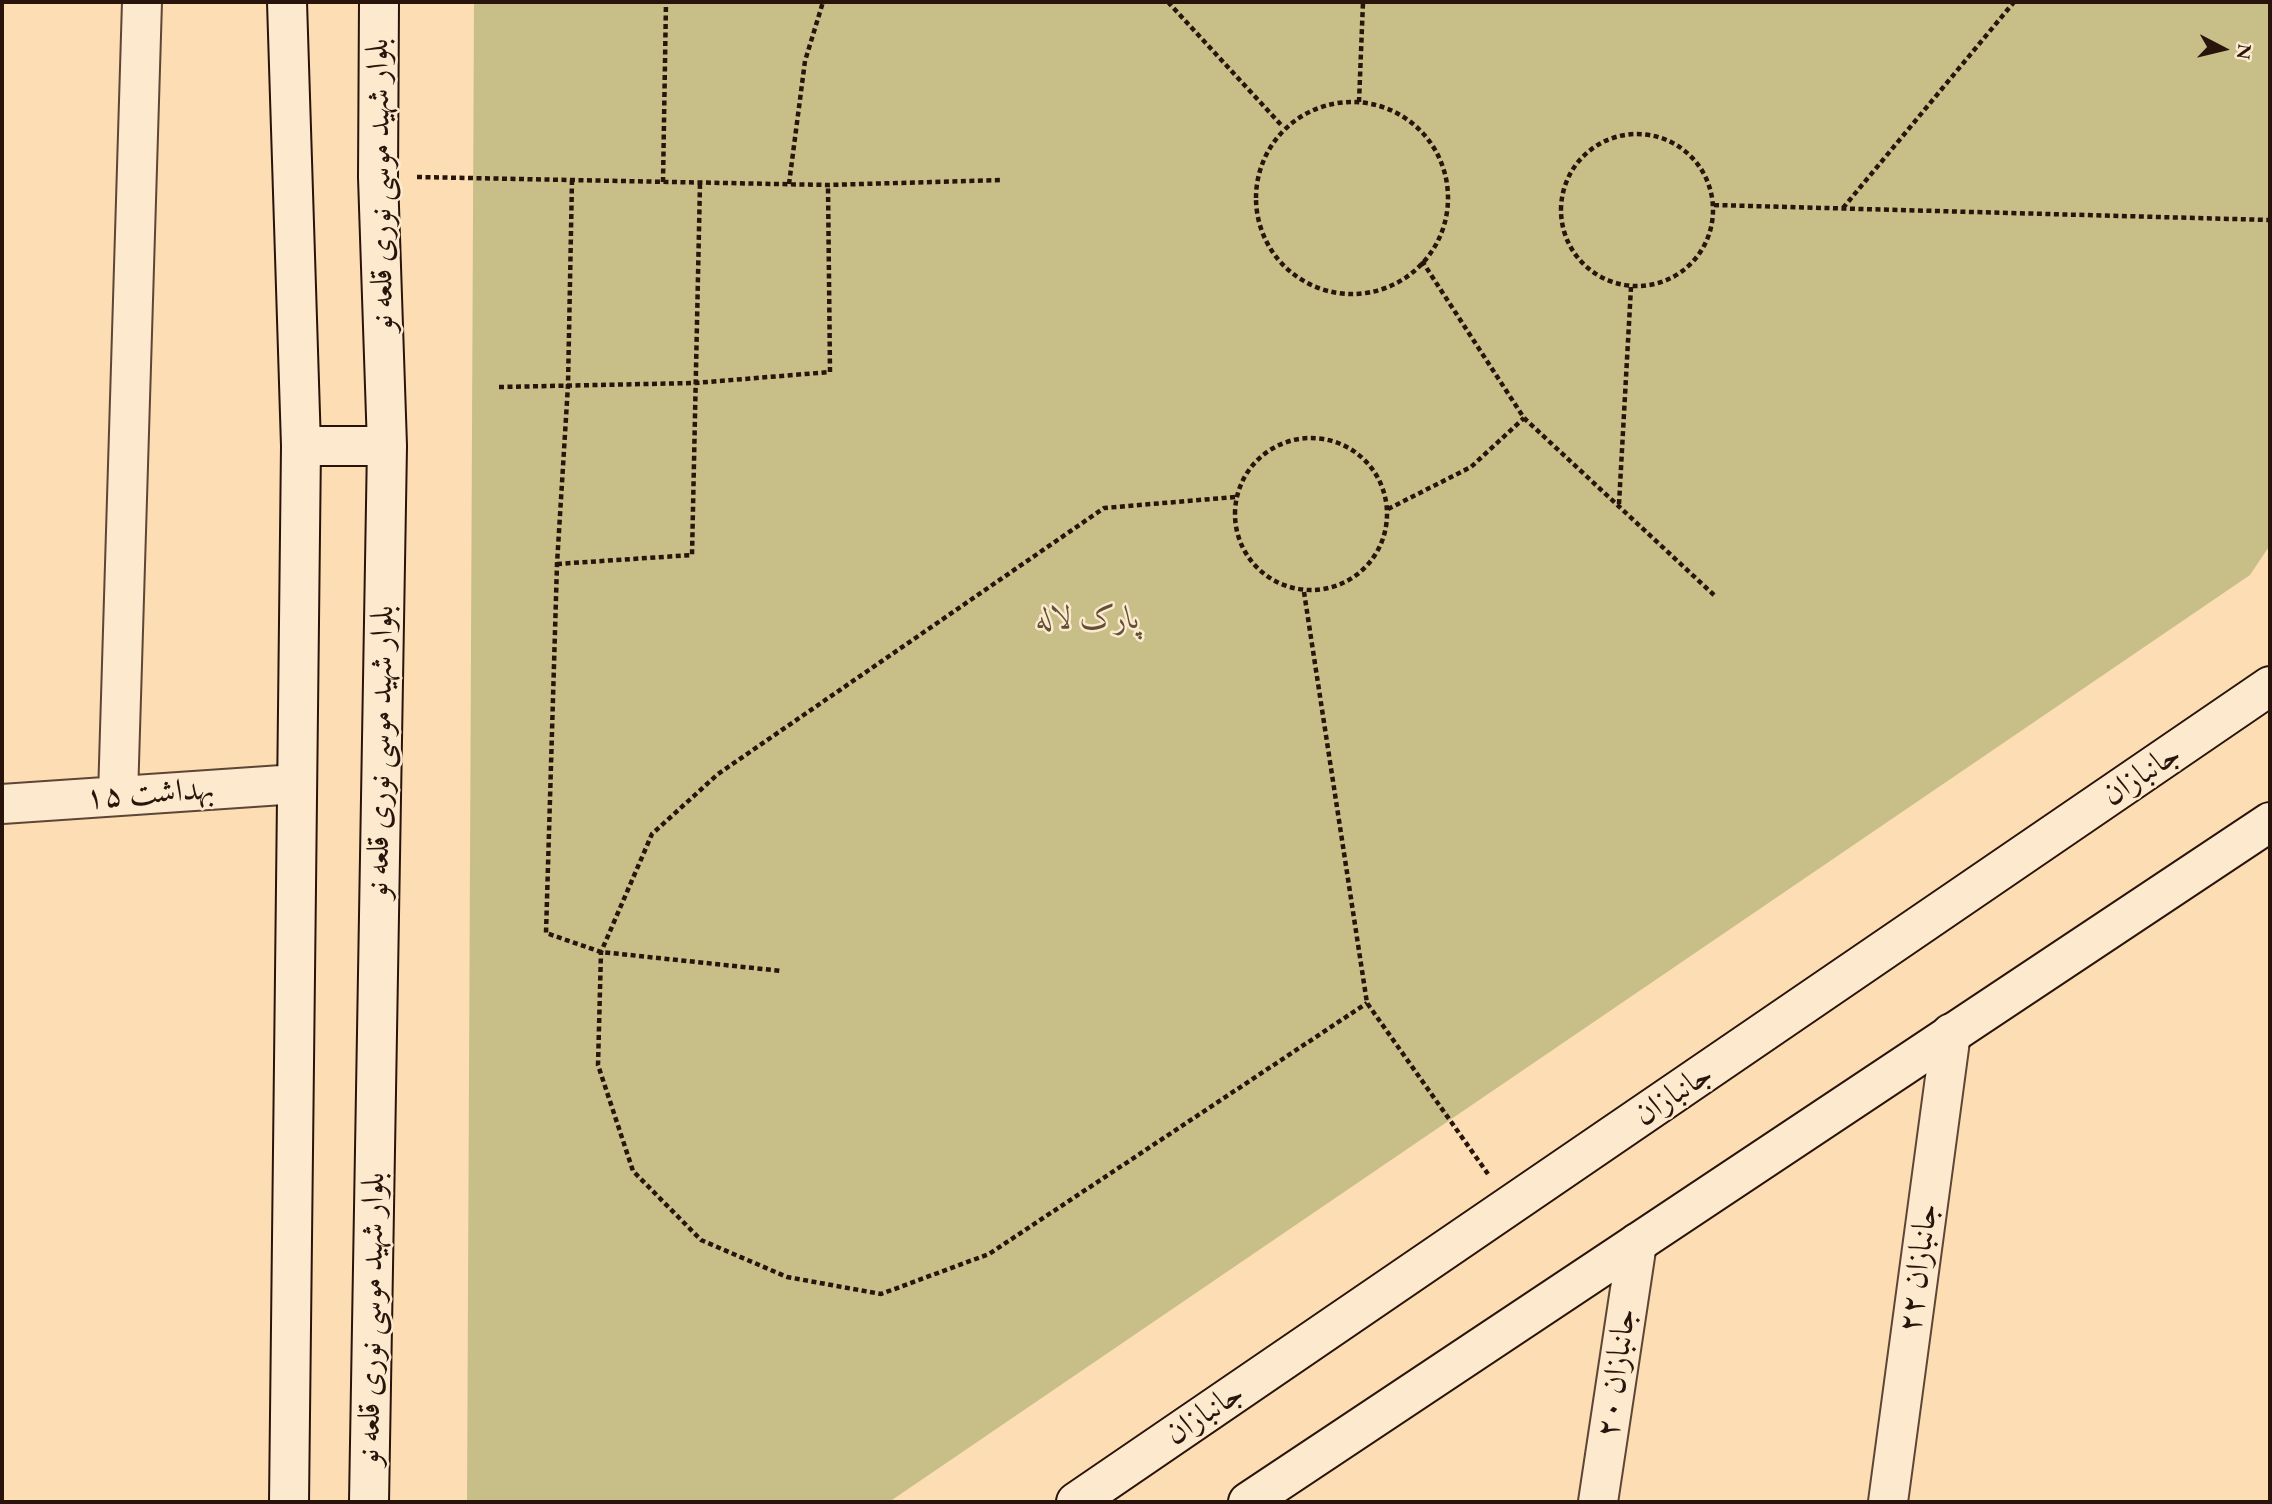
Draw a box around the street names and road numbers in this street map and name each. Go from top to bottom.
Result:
street label: بلوار شهید موسی نوری قلعه نو [359,38,403,332]
street label: بلوار شهید موسی نوری قلعه نو [359,605,403,899]
street label: جانبازان [2096,735,2188,815]
street label: بهداشت ۱۵ [84,770,216,818]
street label: جانبازان [1628,1055,1720,1135]
street label: بلوار شهید موسی نوری قلعه نو [350,1172,394,1466]
street label: جانبازان ۲۲ [1891,1201,1947,1335]
street label: جانبازان ۲۰ [1589,1306,1645,1440]
street label: جانبازان [1159,1374,1251,1454]

